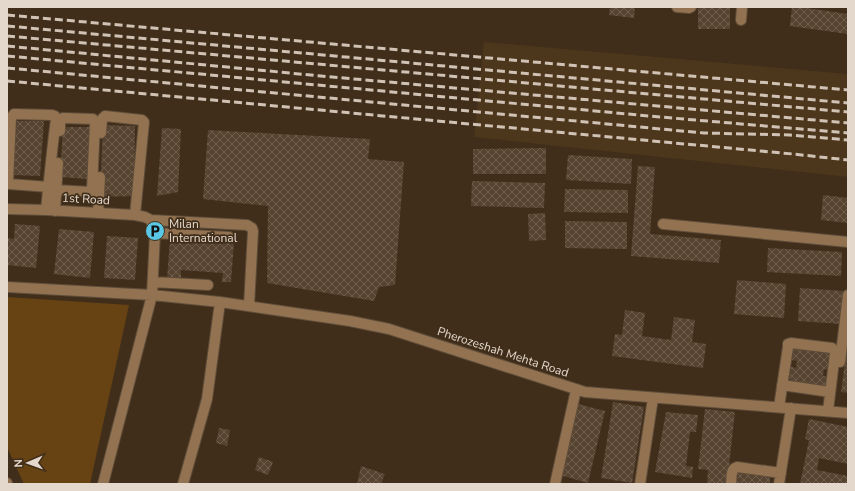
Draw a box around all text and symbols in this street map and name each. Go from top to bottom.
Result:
street label: 1st Road [62,190,110,208]
place label: Milan International [169,216,238,246]
parking icon: Milan International [144,220,166,242]
street label: Pherozeshah Mehta Road [435,323,571,381]
north arrow [8,443,48,483]
text: N [11,459,26,468]

